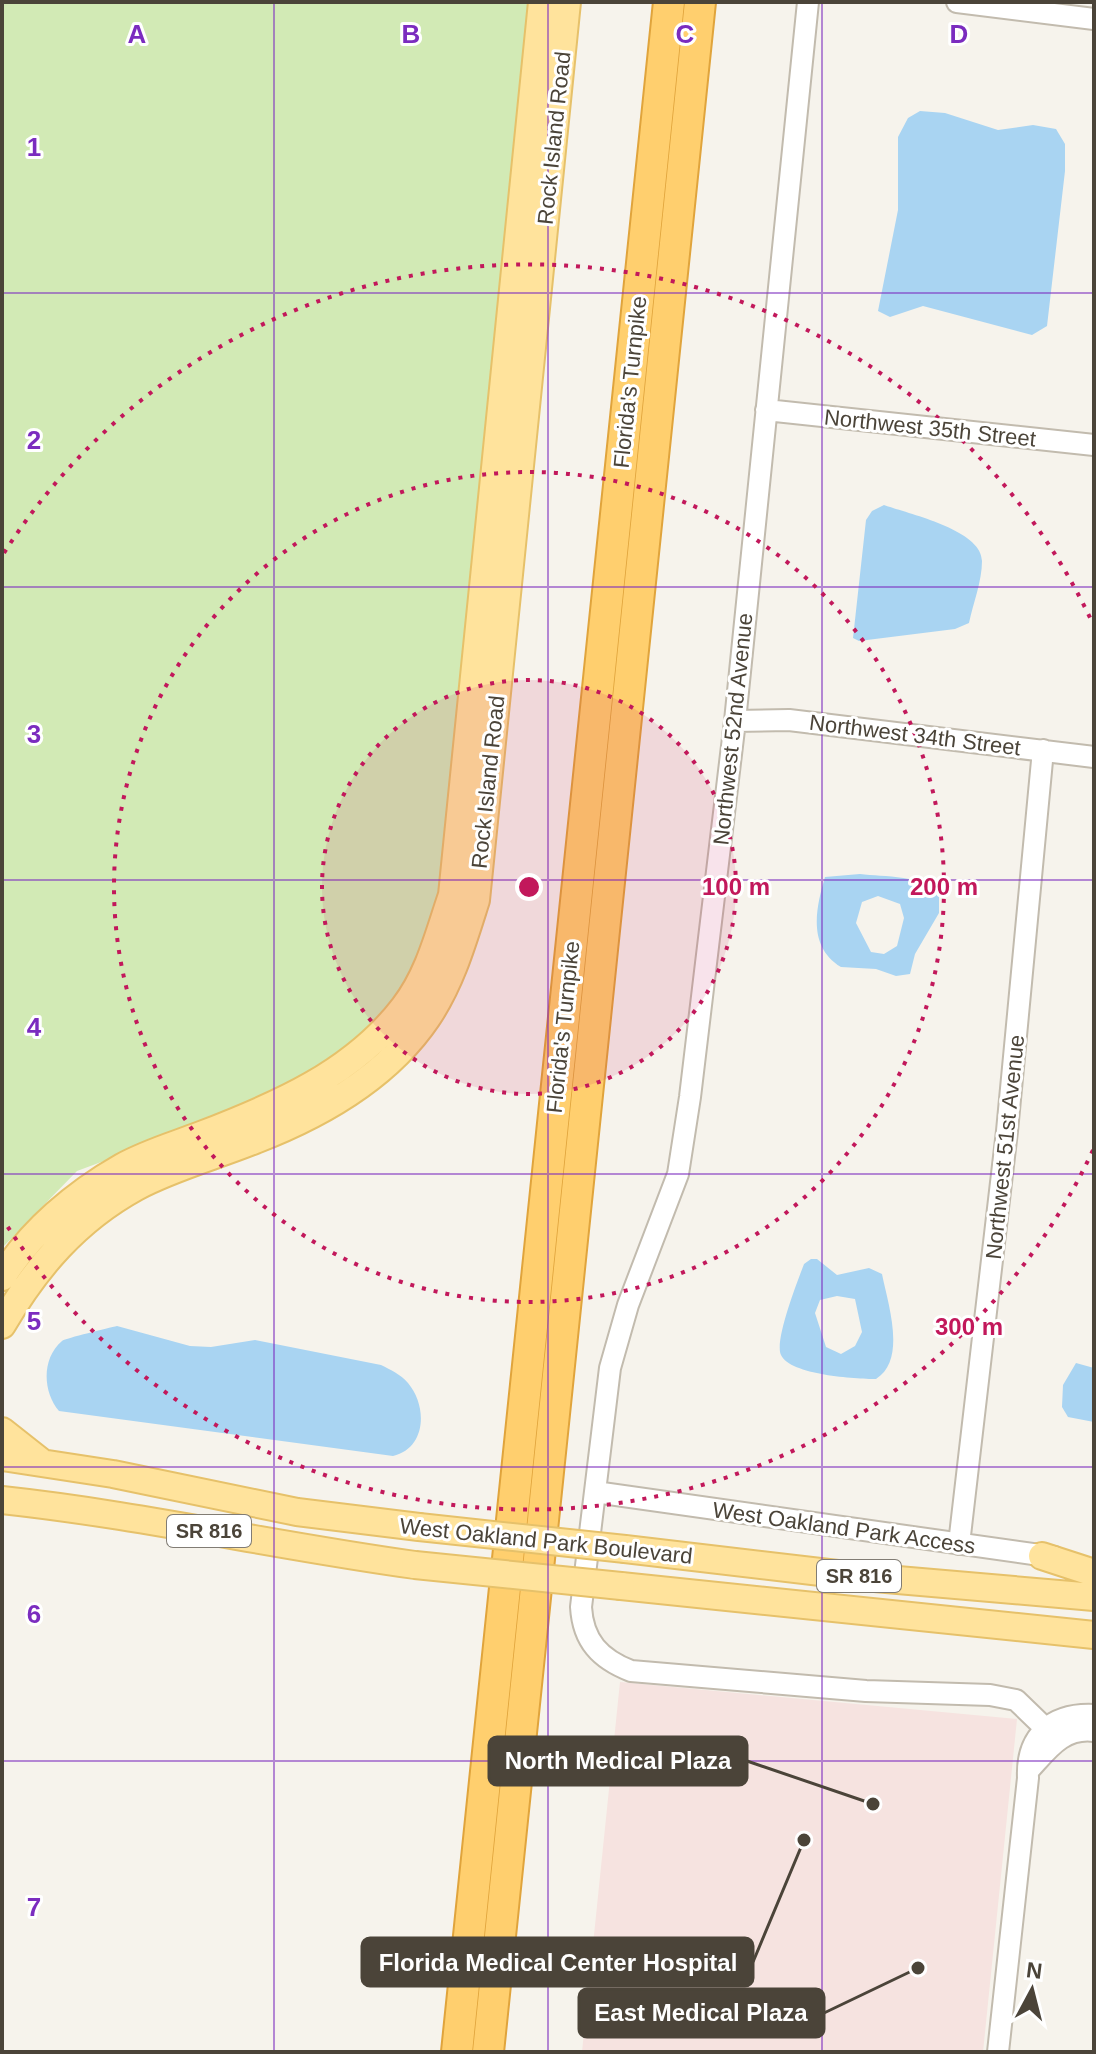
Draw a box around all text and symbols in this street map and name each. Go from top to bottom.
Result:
text: A [128,19,147,49]
text: B [402,19,420,49]
text: C [676,19,695,49]
text: D [950,19,968,49]
street label: Rock Island Road [532,50,576,226]
text: 1 [27,132,41,162]
street label: Florida's Turnpike [609,295,651,469]
street label: Northwest 35th Street [823,404,1037,452]
text: 2 [27,425,41,455]
street label: Northwest 52nd Avenue [708,612,758,846]
street label: Rock Island Road [466,694,510,870]
street label: Northwest 34th Street [808,710,1022,760]
text: 3 [27,719,41,749]
centre of rings [515,873,543,901]
text: 100 m [702,873,770,900]
text: 200 m [910,873,978,900]
street label: Florida's Turnpike [542,940,584,1114]
text: 4 [27,1012,42,1042]
street label: Northwest 51st Avenue [981,1033,1029,1261]
text: 5 [27,1306,41,1336]
text: 300 m [935,1313,1003,1340]
street label: West Oakland Park Access [711,1497,977,1559]
street label: West Oakland Park Boulevard [398,1513,694,1569]
road number: SR 816 [167,1515,251,1547]
road number: SR 816 [817,1560,901,1592]
text: 6 [27,1599,41,1629]
callout: North Medical Plaza [489,1737,747,1785]
text: North Medical Plaza [505,1747,732,1774]
text: 7 [27,1892,41,1922]
callout: Florida Medical Center Hospital [362,1938,753,1986]
text: Florida Medical Center Hospital [379,1949,737,1976]
north arrow [992,1950,1072,2030]
text: N [1025,1957,1044,1984]
callout: East Medical Plaza [579,1989,824,2037]
text: East Medical Plaza [594,1999,808,2026]

